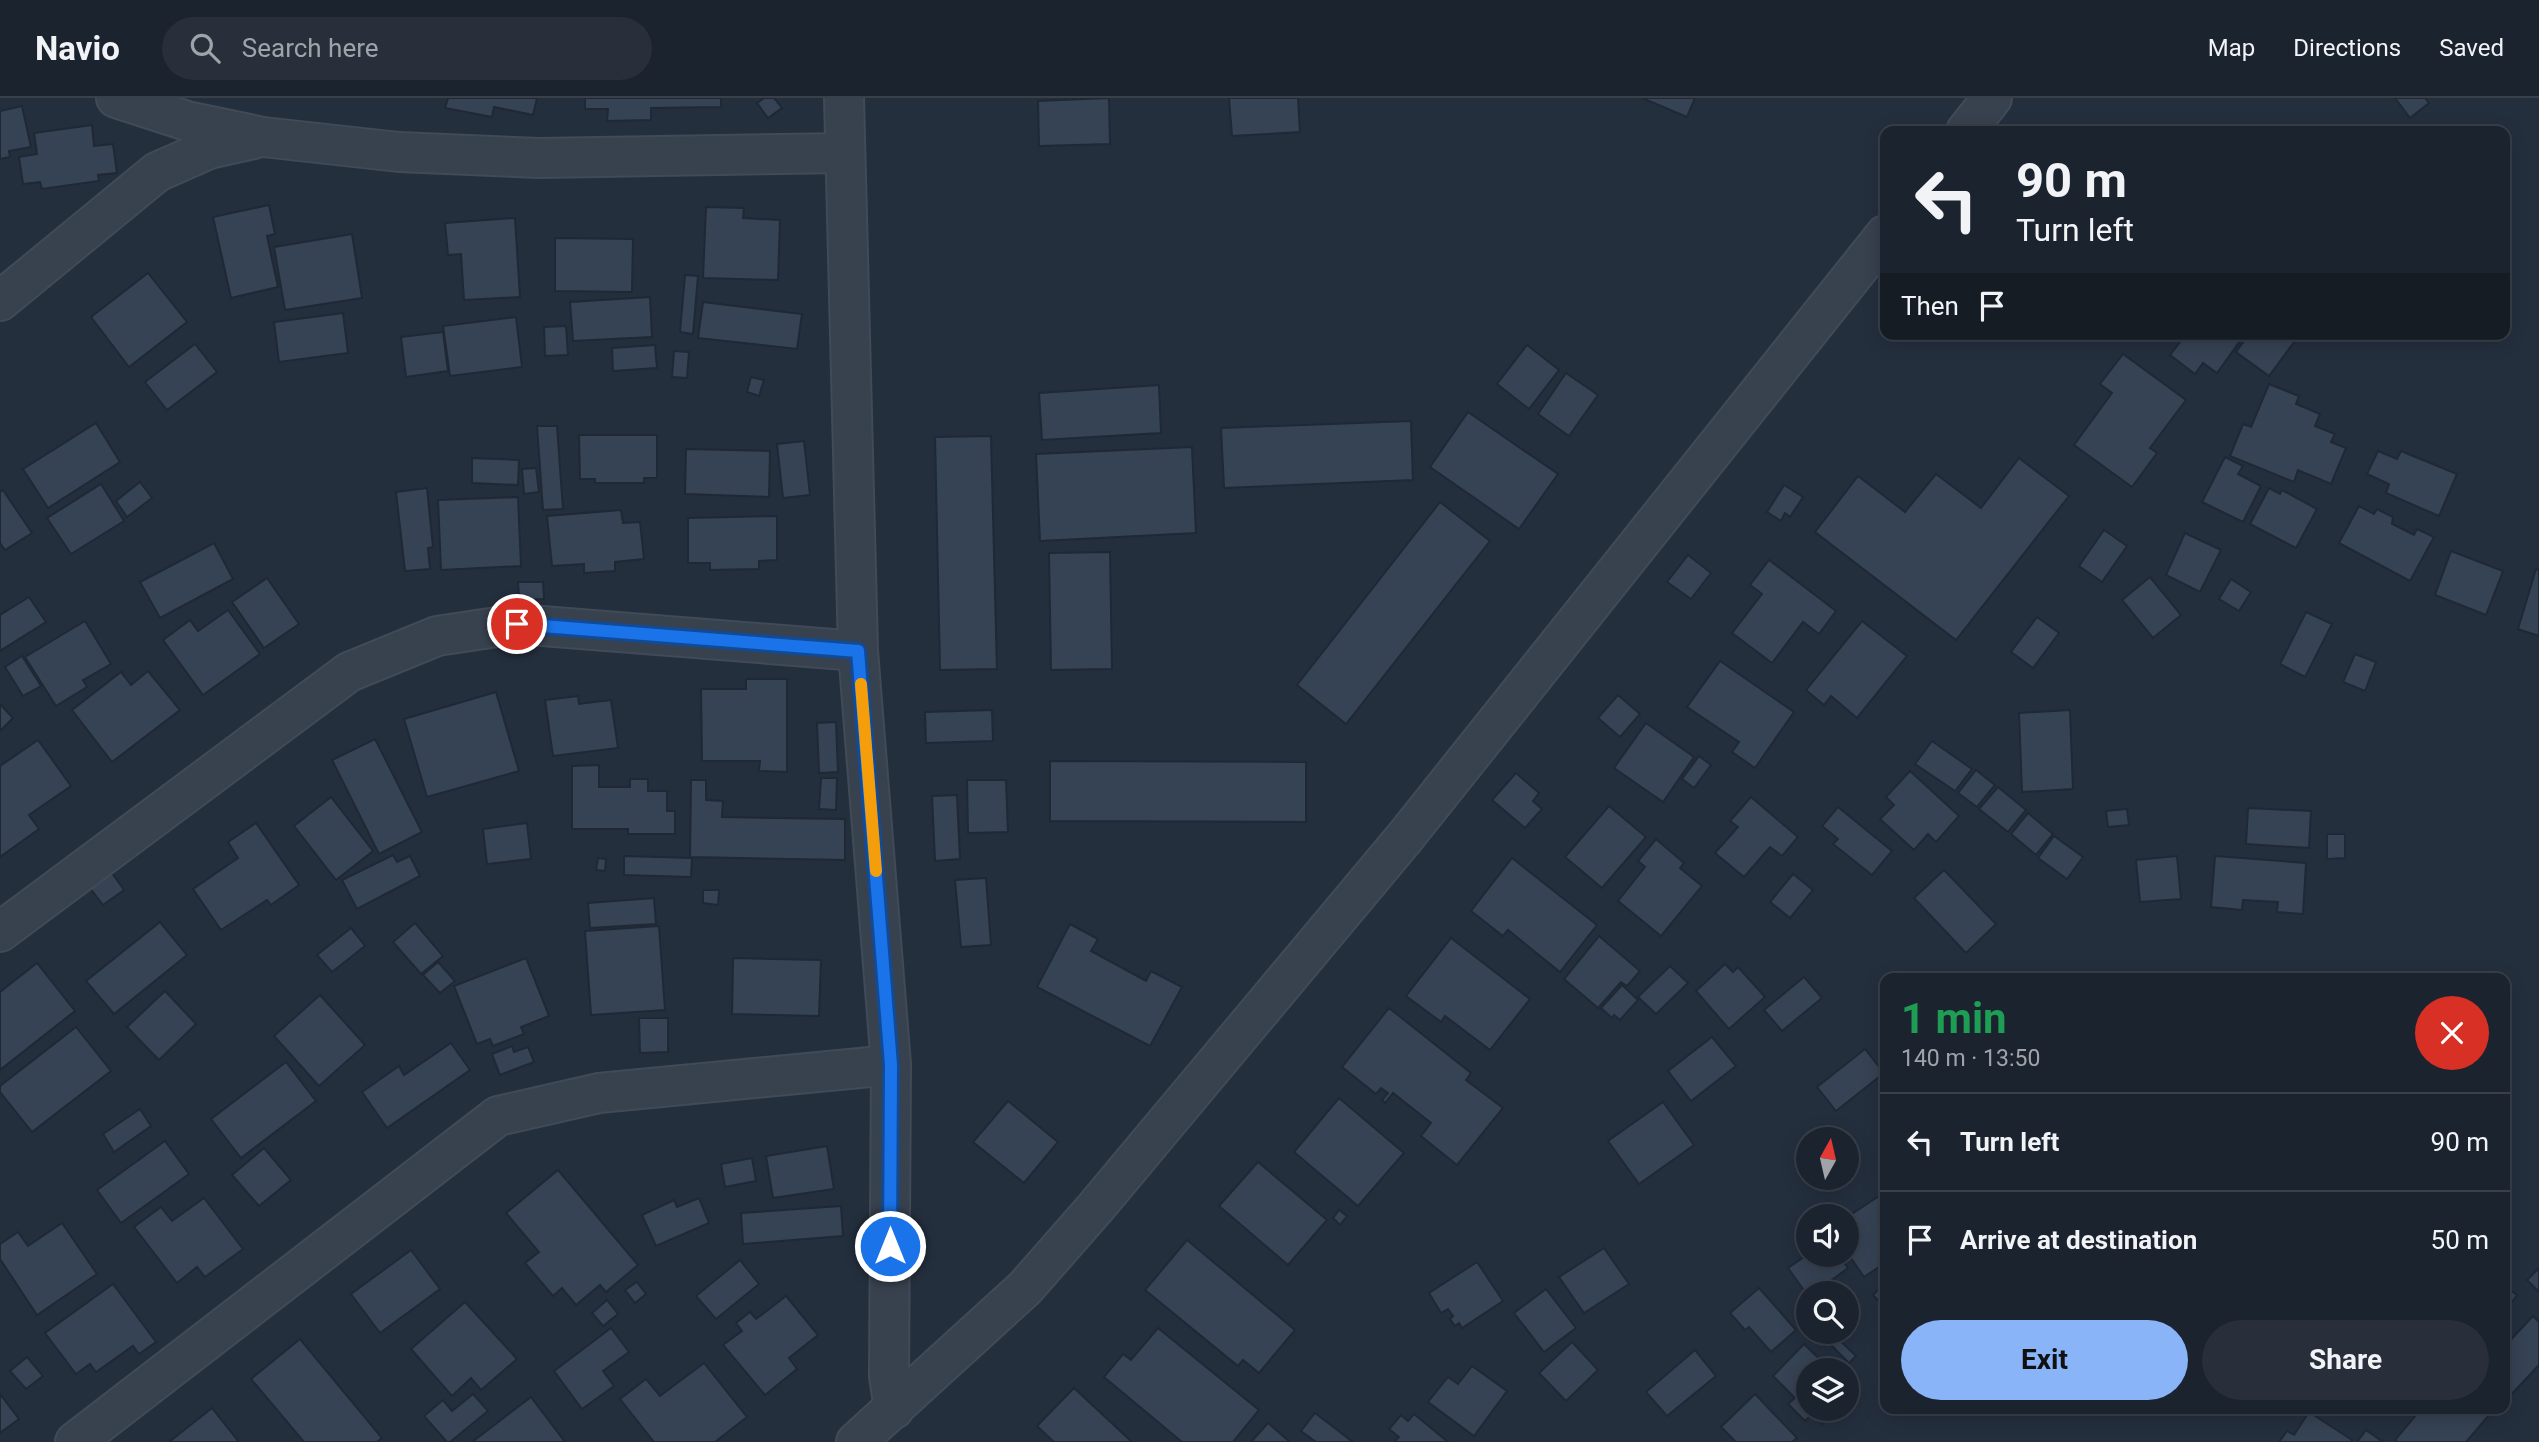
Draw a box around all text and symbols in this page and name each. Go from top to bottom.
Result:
search box [162,17,652,80]
text: Navio [35,29,120,68]
icon: search [186,29,224,67]
text: Search here [242,33,379,63]
text: Map [2208,34,2255,62]
text: Directions [2293,34,2401,62]
text: Saved [2439,34,2504,62]
text: 90 m [2016,152,2127,209]
icon: left [1901,154,1992,245]
text: Turn left [2016,211,2134,249]
icon: arrive [1973,287,2011,325]
text: Then [1901,291,1959,321]
pin [487,594,547,654]
icon: arrive [498,605,536,643]
text: 1 min [1901,994,2007,1043]
button: close [2415,996,2489,1070]
text: 140 m · 13:50 [1901,1045,2040,1072]
icon: left [1901,1123,1939,1161]
north arrow [1796,1127,1858,1190]
map controls [1796,1127,1859,1421]
text: Turn left [1960,1127,2059,1157]
text: 90 m [2431,1127,2489,1157]
button: sound [1796,1204,1859,1267]
position arrow [853,1209,927,1283]
icon: arrive [1901,1221,1939,1259]
text: Arrive at destination [1960,1225,2197,1255]
text: 50 m [2431,1225,2489,1255]
button: search [1796,1281,1859,1344]
button: Exit [1901,1320,2188,1400]
button: Share [2202,1320,2489,1400]
button: layers [1796,1358,1859,1421]

